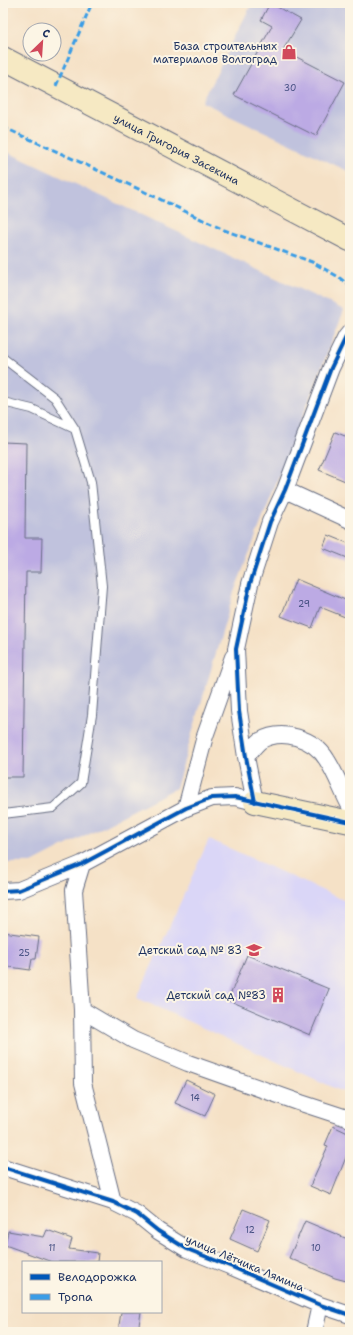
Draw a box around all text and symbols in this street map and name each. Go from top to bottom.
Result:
north arrow [22,22,62,62]
text: С [40,25,52,42]
place label: База строительных материалов Волгоград [153,39,277,67]
shop icon: База строительных материалов Волгоград [280,43,298,61]
house number: 30 [284,82,296,94]
street label: улица Григория Засекина [111,110,242,189]
house number: 29 [298,598,310,610]
school or university icon: Детский сад № 83 [245,941,263,959]
place label: Детский сад № 83 [139,943,242,958]
house number: 25 [18,947,30,959]
building icon: Детский сад №83 [269,986,287,1004]
place label: Детский сад №83 [166,988,266,1003]
house number: 14 [190,1092,200,1104]
house number: 12 [245,1224,255,1236]
street label: улица Лётчика Лямина [183,1232,307,1295]
house number: 11 [48,1242,56,1254]
house number: 10 [311,1242,321,1254]
legend [22,1261,162,1313]
text: Велодорожка [58,1269,137,1285]
text: Тропа [58,1289,93,1305]

